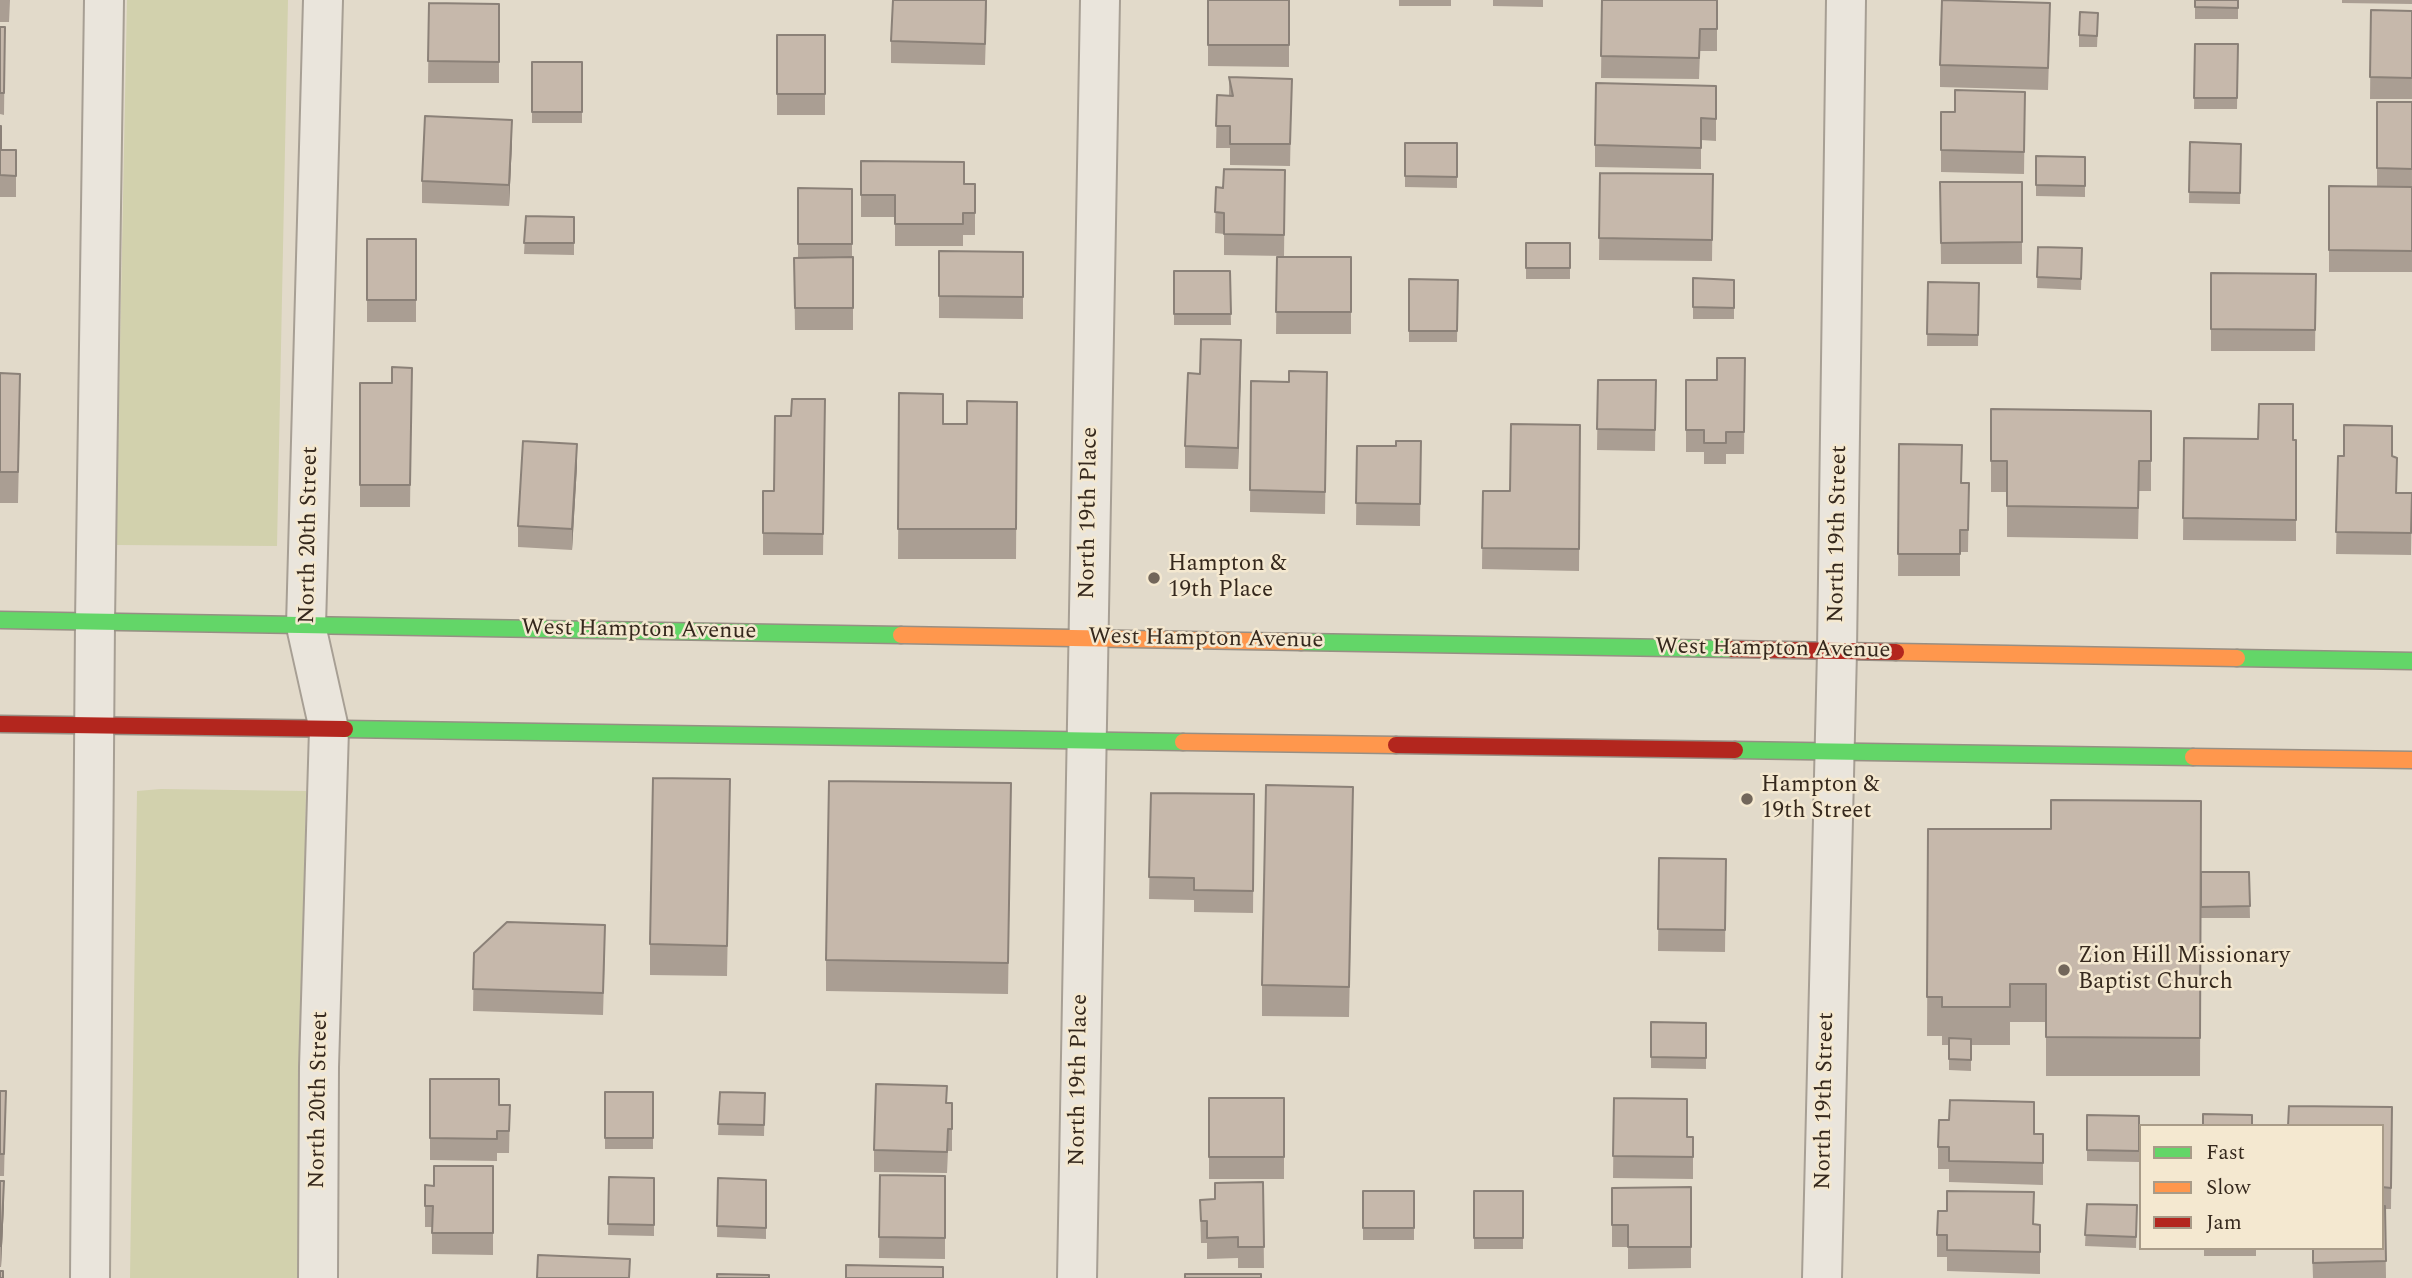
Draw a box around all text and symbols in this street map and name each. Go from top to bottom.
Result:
street label: North 19th Place [1075,427,1105,599]
street label: North 19th Street [1824,445,1854,623]
street label: North 20th Street [295,446,325,624]
place label: Hampton & 19th Place [1168,551,1286,605]
marker: Hampton & 19th Place [1146,570,1162,586]
street label: West Hampton Avenue [521,615,757,647]
street label: West Hampton Avenue [1088,624,1324,656]
street label: West Hampton Avenue [1655,634,1891,666]
place label: Hampton & 19th Street [1761,772,1879,826]
marker: Hampton & 19th Street [1739,791,1755,807]
place label: Zion Hill Missionary Baptist Church [2078,943,2290,997]
marker: Zion Hill Missionary Baptist Church [2056,962,2072,978]
street label: North 19th Place [1065,994,1095,1166]
street label: North 20th Street [305,1011,335,1189]
street label: North 19th Street [1811,1012,1841,1190]
legend [2139,1124,2384,1250]
text: Fast [2206,1137,2245,1169]
text: Slow [2206,1172,2250,1204]
text: Jam [2206,1207,2242,1239]

